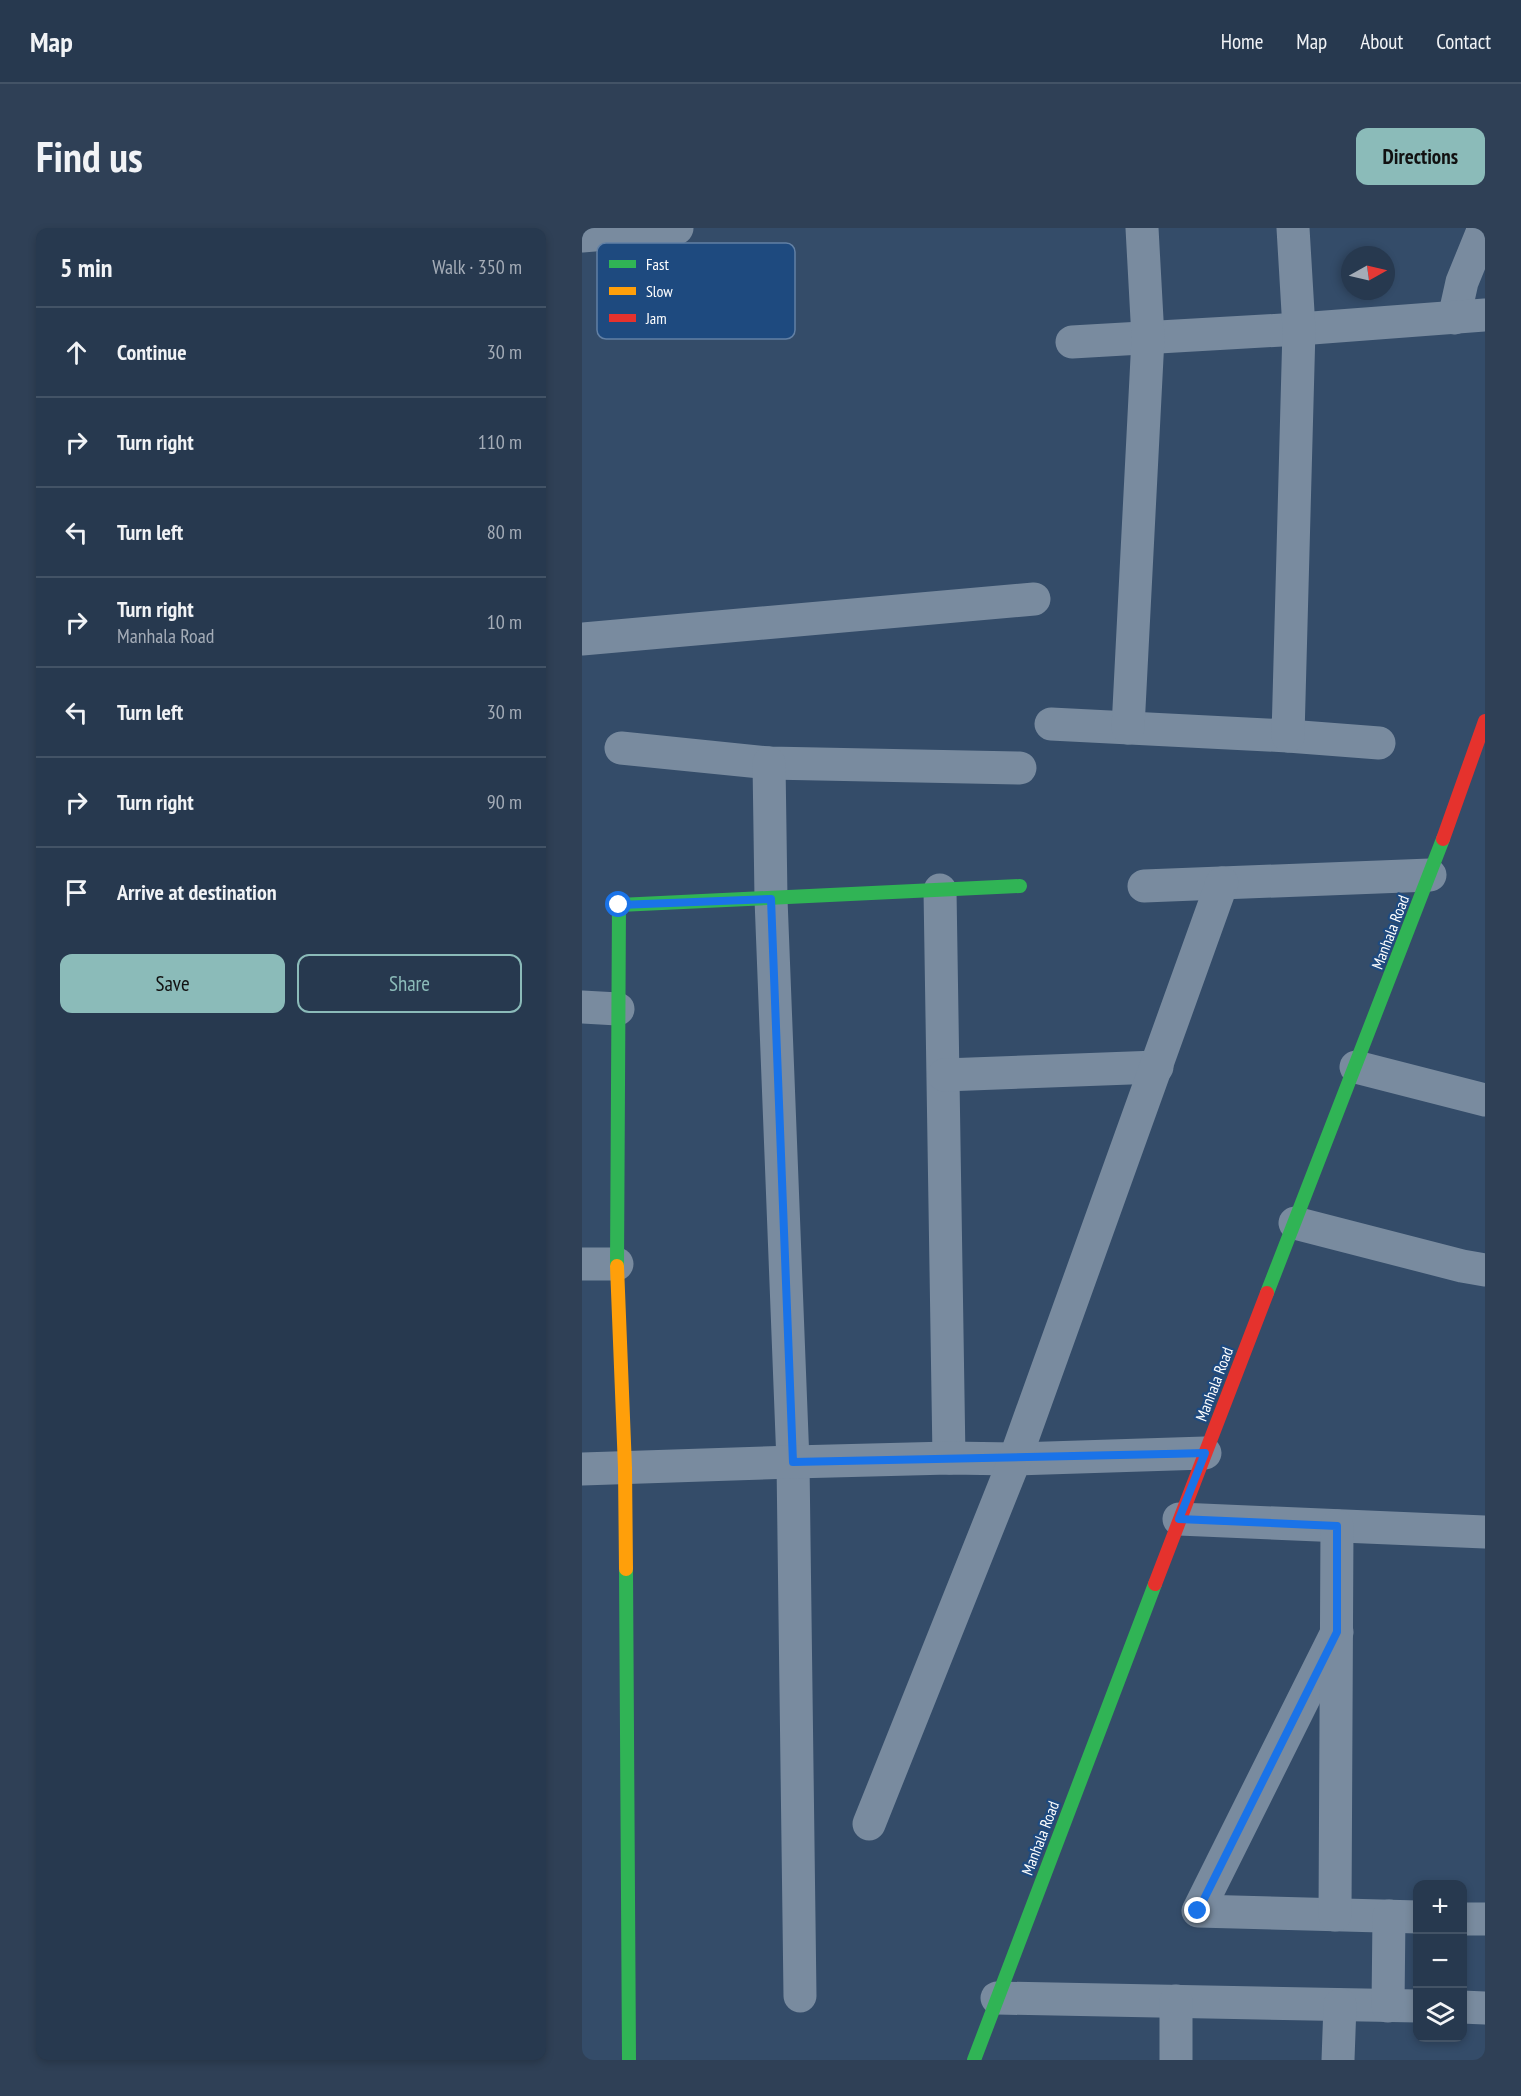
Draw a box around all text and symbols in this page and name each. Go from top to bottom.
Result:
text: Map [30,23,73,60]
text: Home [1221,28,1263,55]
text: Map [1296,28,1327,55]
text: About [1360,28,1403,55]
text: Contact [1436,28,1491,55]
button: Directions [1356,128,1485,185]
text: Find us [36,129,143,184]
legend [597,243,795,339]
north arrow [1341,246,1395,300]
text: 5 min [60,251,113,284]
text: Walk · 350 m [432,254,522,280]
text: Fast [646,254,669,274]
text: Slow [646,281,673,301]
text: Jam [645,308,667,328]
icon: ahead [60,336,93,369]
text: Continue [117,338,187,366]
text: 30 m [487,339,522,365]
icon: right [60,426,93,459]
text: Turn right [117,428,194,456]
text: 110 m [478,429,522,455]
icon: left [60,516,93,549]
text: Turn left [117,518,183,546]
text: 80 m [487,519,522,545]
text: Turn right [117,595,194,623]
icon: right [60,606,93,639]
text: 10 m [487,609,522,635]
text: Manhala Road [117,623,214,649]
icon: left [60,696,93,729]
text: Turn left [117,698,183,726]
text: 30 m [487,699,522,725]
icon: right [60,786,93,819]
text: Turn right [117,788,194,816]
text: 90 m [487,789,522,815]
icon: arrive [60,876,93,909]
text: Arrive at destination [117,878,277,906]
route start [605,891,631,917]
street label: Manhala Road [1367,892,1413,972]
button: Save [60,954,285,1013]
button: Share [297,954,522,1013]
street label: Manhala Road [1191,1344,1237,1424]
street label: Manhala Road [1017,1798,1063,1878]
map controls [1413,1880,1467,2042]
button: + [1413,1880,1467,1934]
route end [1184,1897,1210,1923]
button: − [1413,1934,1467,1988]
button: layers [1413,1988,1467,2042]

